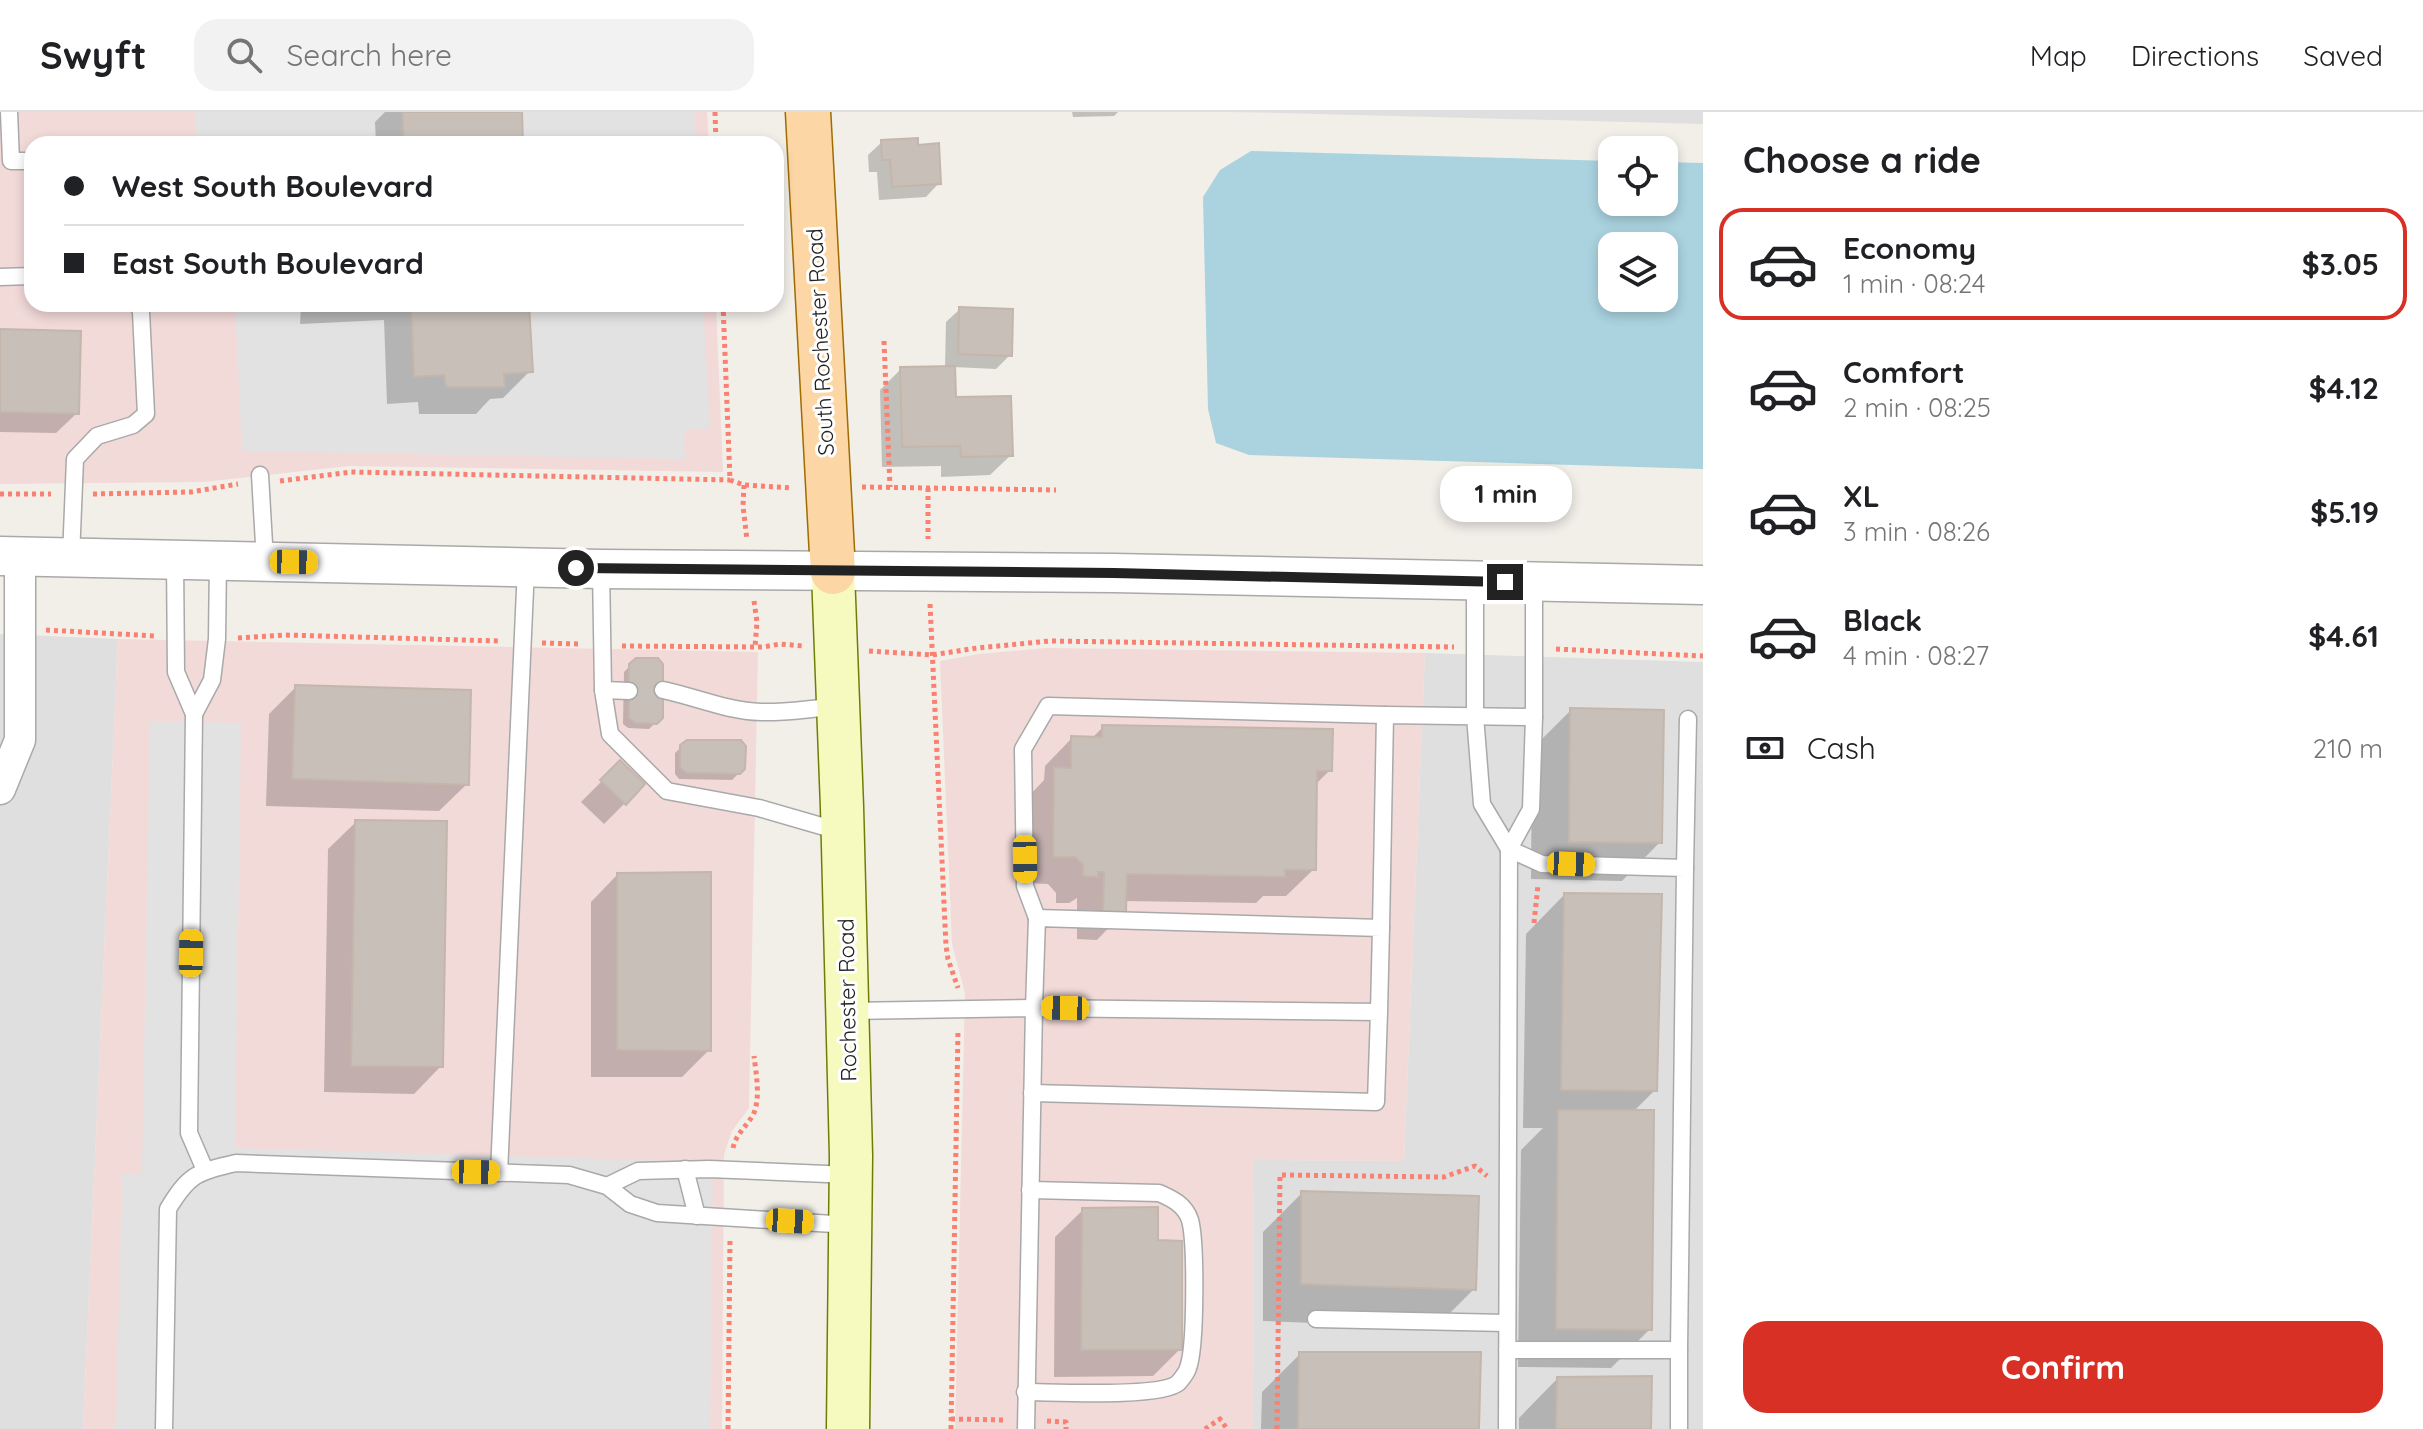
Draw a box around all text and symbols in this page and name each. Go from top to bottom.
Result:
search box [194,19,754,91]
text: Swyft [40,31,146,79]
icon: search [222,33,266,77]
text: Search here [286,36,452,74]
text: Map [2030,38,2087,73]
text: Directions [2131,38,2259,73]
text: Saved [2303,38,2383,73]
map controls [1598,136,1678,312]
button: locate [1598,136,1678,216]
text: Choose a ride [1743,137,1981,182]
text: West South Boulevard [112,167,433,205]
street label: South Rochester Road [800,228,840,456]
icon: car [1747,228,1819,300]
text: Economy [1843,229,1976,267]
button: layers [1598,232,1678,312]
text: East South Boulevard [112,244,424,282]
text: $3.05 [2302,245,2379,283]
text: 1 min · 08:24 [1843,267,1985,300]
icon: car [1747,352,1819,424]
text: Comfort [1843,353,1964,391]
text: $4.12 [2309,369,2379,407]
text: 2 min · 08:25 [1843,391,1991,424]
callout: 1 min [1439,466,1571,522]
icon: car [1747,476,1819,548]
text: 1 min [1475,477,1538,510]
text: XL [1843,477,1880,515]
text: $5.19 [2310,493,2379,531]
text: 3 min · 08:26 [1843,515,1990,548]
car [270,550,318,574]
route start [558,550,594,586]
route end [1487,564,1523,600]
icon: car [1747,600,1819,672]
text: Black [1843,601,1922,639]
text: $4.61 [2308,617,2379,655]
text: 4 min · 08:27 [1843,639,1989,672]
icon: cash [1743,726,1787,770]
text: Cash [1807,729,1876,767]
text: 210 m [2313,732,2383,765]
car [1013,835,1037,883]
car [1547,851,1595,877]
street label: Rochester Road [832,918,862,1082]
car [179,929,203,977]
car [1041,996,1089,1020]
car [452,1160,500,1184]
car [765,1208,815,1234]
button: Confirm [1743,1321,2383,1413]

